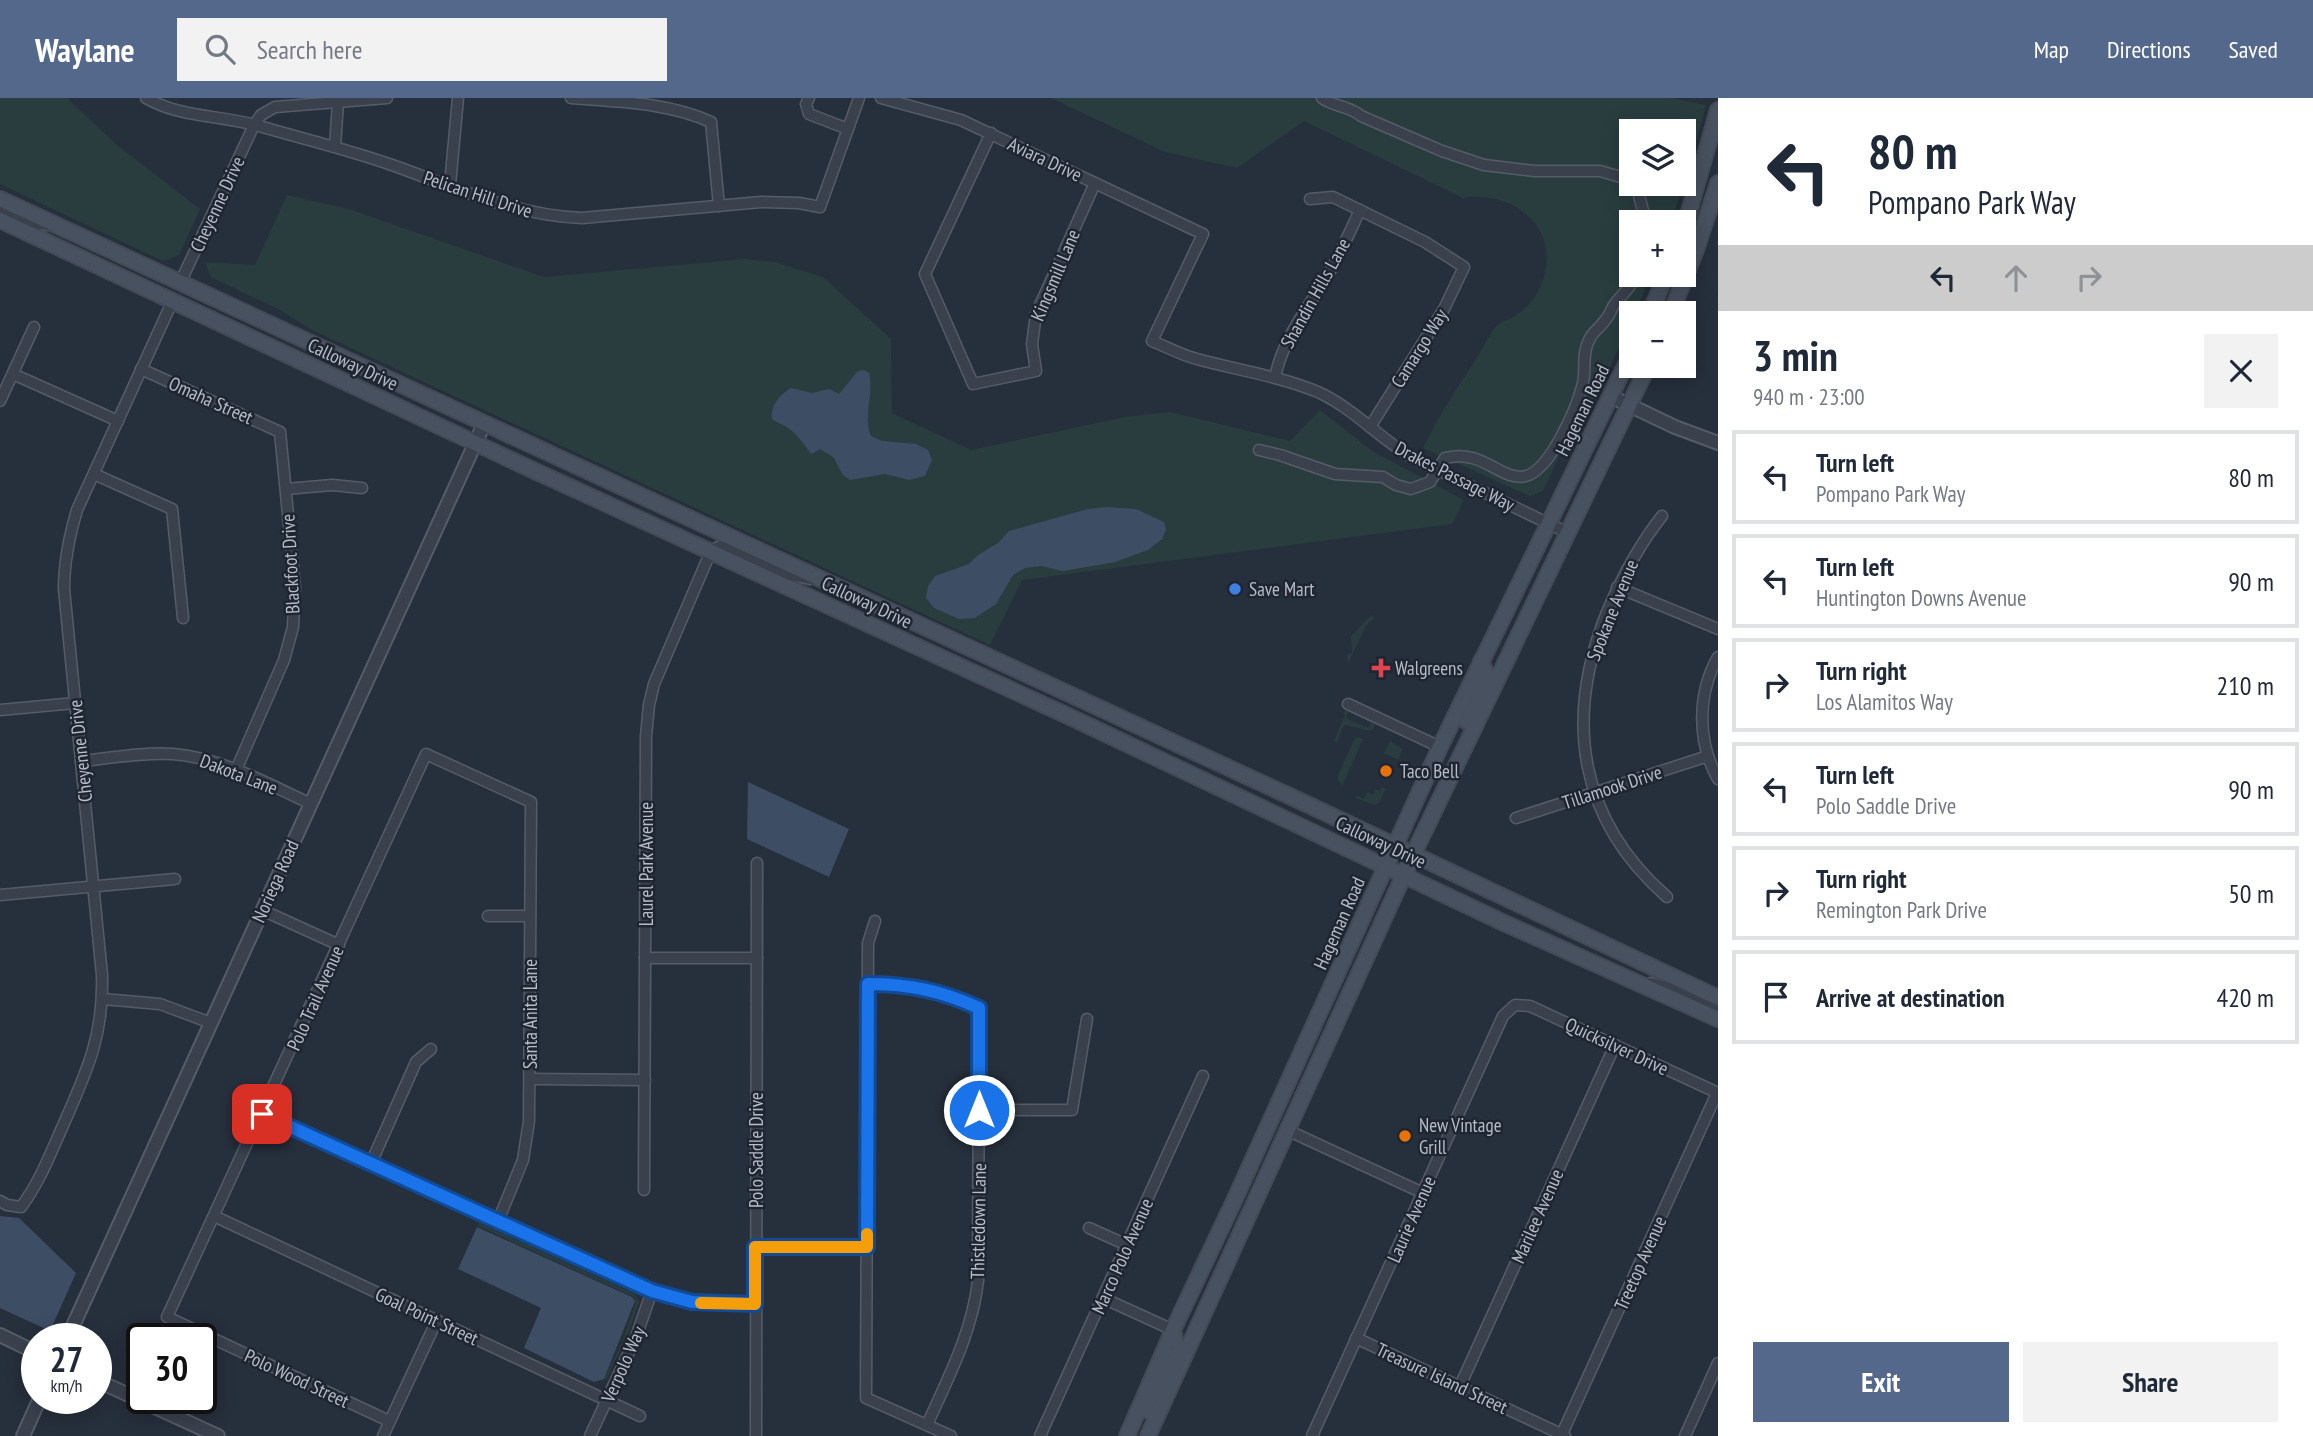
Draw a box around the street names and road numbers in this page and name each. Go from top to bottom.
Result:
street label: Aviara Drive [1004,131,1086,187]
street label: Cheyenne Drive [184,152,250,256]
street label: Pelican Hill Drive [421,165,536,223]
street label: Kingsmill Lane [1025,225,1085,324]
street label: Shandin Hills Lane [1275,234,1355,352]
street label: Camargo Way [1385,304,1453,392]
street label: Calloway Drive [304,333,402,395]
street label: Hageman Road [1550,360,1614,460]
street label: Omaha Street [165,371,258,430]
street label: Drakes Passage Way [1391,436,1520,517]
street label: Blackfoot Drive [275,513,305,615]
street label: Spokane Avenue [1581,556,1643,664]
street label: Calloway Drive [818,571,916,633]
street label: Cheyenne Drive [63,699,97,803]
street label: Dakota Lane [197,748,281,800]
street label: Tillamook Drive [1559,760,1665,814]
street label: Laurel Park Avenue [634,802,658,926]
street label: Calloway Drive [1332,811,1430,873]
street label: Noriega Road [246,836,304,926]
street label: Hageman Road [1308,873,1370,973]
street label: Polo Trail Avenue [281,942,349,1054]
street label: Santa Anita Lane [518,959,542,1069]
street label: Quicksilver Drive [1562,1012,1672,1080]
street label: Polo Saddle Drive [744,1092,768,1208]
street label: Thistledown Lane [965,1163,991,1279]
street label: Marilee Avenue [1506,1165,1568,1267]
street label: Laurie Avenue [1381,1172,1441,1266]
street label: Marco Polo Avenue [1086,1194,1158,1318]
street label: Treetop Avenue [1609,1212,1672,1314]
street label: Goal Point Street [372,1282,483,1351]
street label: Verpolo Way [595,1322,651,1407]
street label: Treasure Island Street [1373,1337,1512,1419]
street label: Polo Wood Street [241,1343,354,1413]

